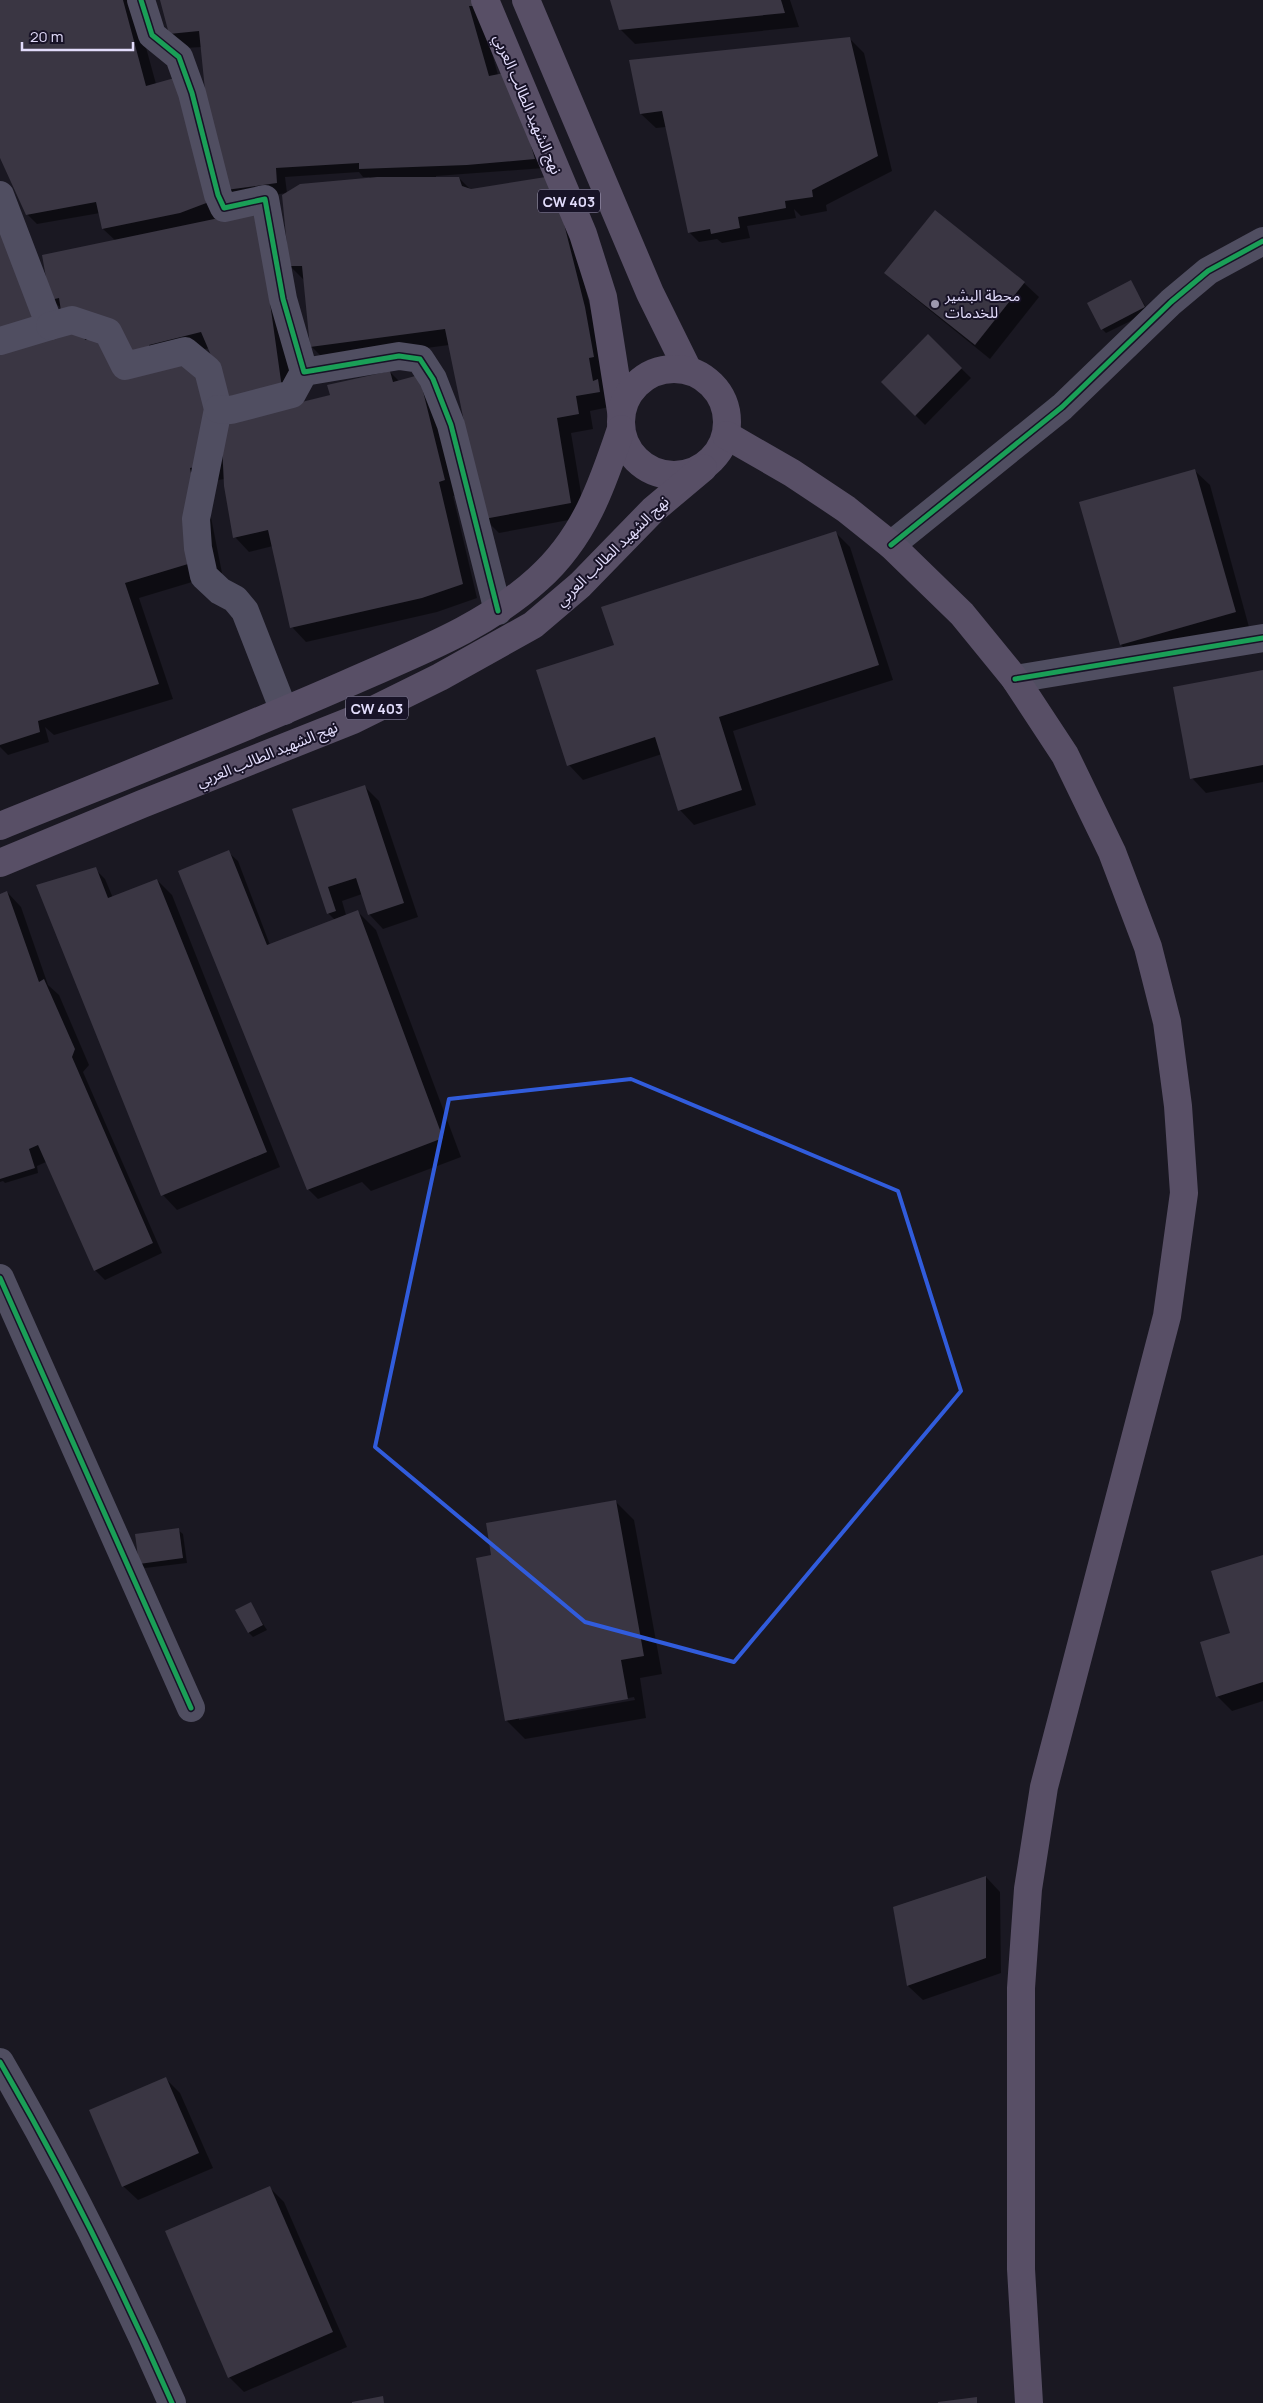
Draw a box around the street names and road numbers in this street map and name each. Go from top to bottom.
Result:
street label: نهج الشهيد الطالب العربي [487,31,567,178]
road number: CW 403 [538,190,600,212]
street label: نهج الشهيد الطالب العربي [551,491,675,612]
road number: CW 403 [346,696,408,720]
street label: نهج الشهيد الطالب العربي [193,716,341,794]

